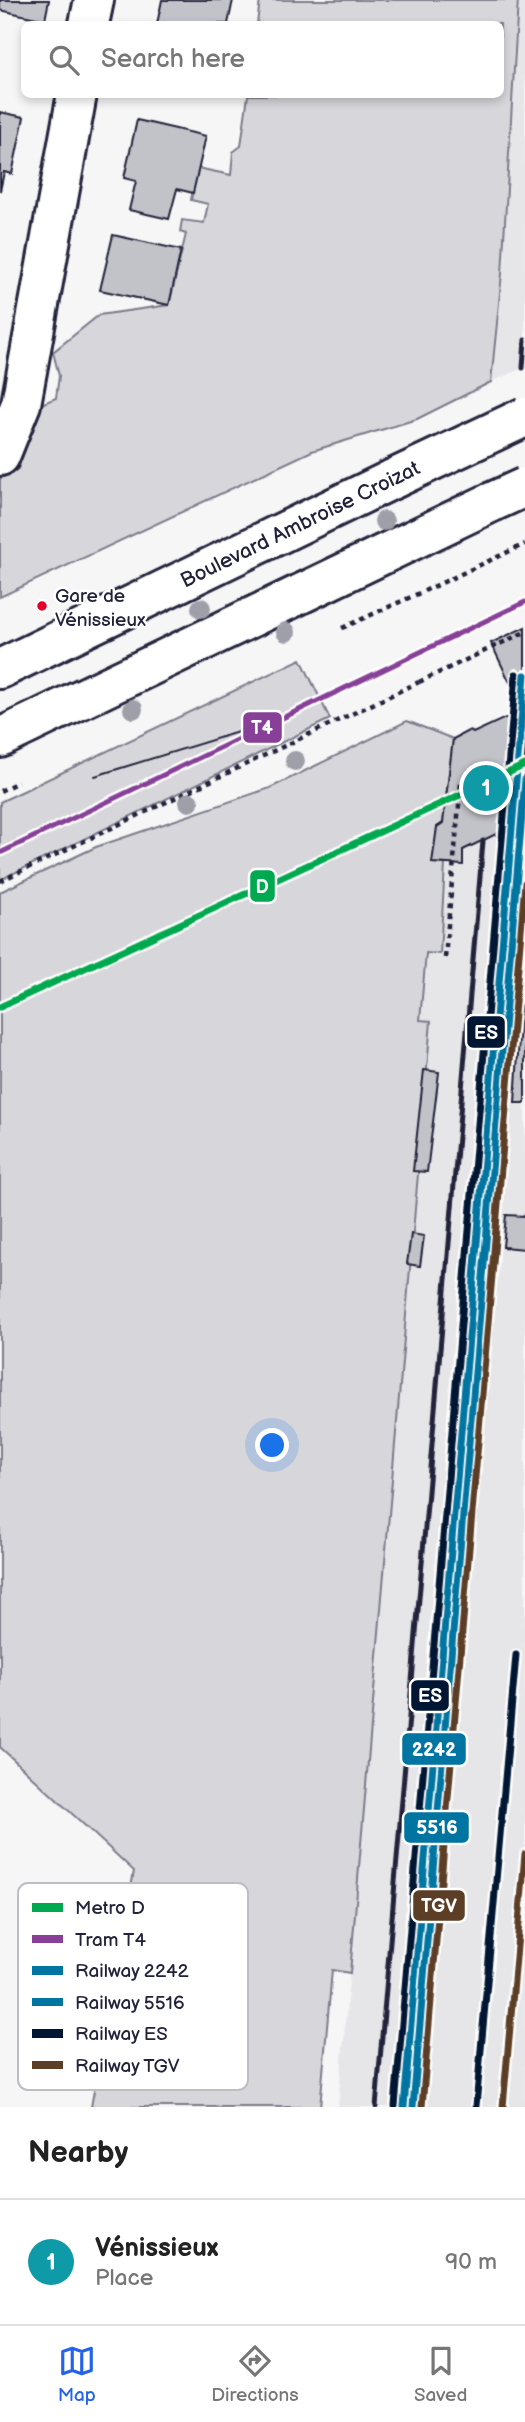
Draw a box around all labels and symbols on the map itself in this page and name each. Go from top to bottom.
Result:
street label: Boulevard Ambroise Croizat [177,455,424,593]
place label: Gare de Vénissieux [55,585,146,632]
marker: Gare de Vénissieux [35,599,49,613]
line badge: T4 [242,711,283,744]
text: T4 [251,717,273,740]
pin: 1 [463,762,509,814]
line badge: D [249,869,276,903]
text: D [255,876,269,899]
line badge: ES [466,1015,506,1049]
text: ES [474,1022,498,1045]
your location [255,1428,289,1462]
line badge: ES [410,1679,450,1712]
text: ES [418,1685,442,1708]
line badge: 2242 [401,1732,467,1766]
text: 2242 [412,1739,457,1762]
line badge: 5516 [403,1811,470,1844]
text: 5516 [416,1817,458,1840]
legend [18,1883,248,2090]
line badge: TGV [412,1889,466,1922]
text: TGV [421,1895,457,1918]
text: Metro D [75,1897,145,1920]
text: Tram T4 [75,1929,146,1952]
text: Railway 2242 [75,1960,190,1983]
text: Railway 5516 [75,1992,185,2015]
text: Railway ES [75,2023,168,2046]
text: Railway TGV [75,2055,180,2078]

